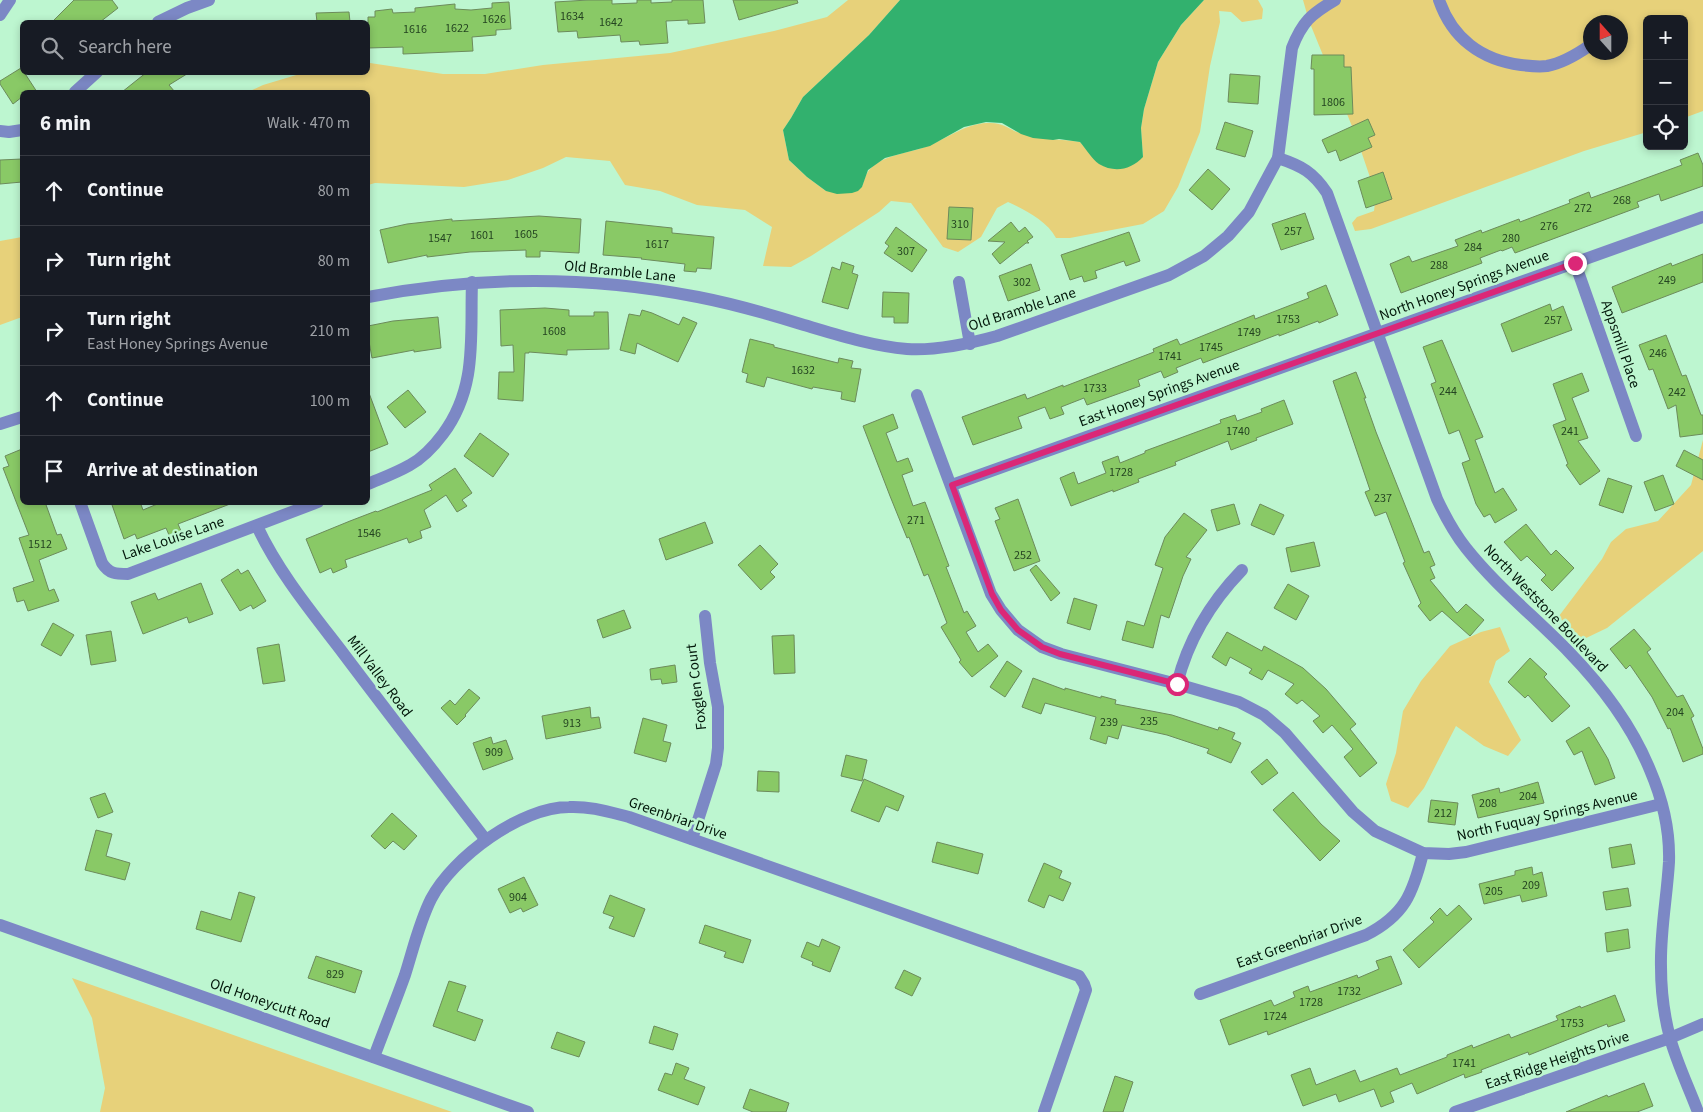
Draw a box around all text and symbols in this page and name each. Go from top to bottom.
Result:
house number: 1634 [560,8,584,25]
house number: 1626 [482,11,506,28]
house number: 1642 [599,14,623,31]
north arrow [1583,15,1628,60]
map controls [1643,15,1688,150]
button: + [1643,15,1688,60]
search box [20,20,370,75]
house number: 1622 [445,20,469,37]
house number: 1616 [403,21,427,38]
icon: search [38,34,66,62]
text: Search here [78,34,172,61]
button: − [1643,60,1688,105]
house number: 1806 [1321,94,1345,111]
button: locate [1643,105,1688,150]
text: 6 min [40,108,91,138]
text: Walk · 470 m [267,112,350,134]
icon: ahead [40,177,68,205]
text: Continue [87,177,164,204]
text: 80 m [318,180,350,202]
house number: 268 [1613,192,1631,209]
house number: 272 [1574,200,1592,217]
house number: 310 [951,216,969,233]
house number: 276 [1540,218,1558,235]
house number: 257 [1284,223,1302,240]
house number: 1605 [514,226,538,243]
house number: 1601 [470,227,494,244]
house number: 1547 [428,230,452,247]
house number: 280 [1502,230,1520,247]
house number: 1617 [645,236,669,253]
house number: 284 [1464,239,1482,256]
house number: 307 [897,243,915,260]
street label: North Honey Springs Avenue [1376,245,1552,326]
icon: right [40,247,68,275]
text: Turn right [87,247,171,274]
text: 80 m [318,250,350,272]
route end [1564,252,1587,275]
street label: Old Bramble Lane [563,255,677,288]
house number: 288 [1430,257,1448,274]
house number: 249 [1658,272,1676,289]
house number: 302 [1013,274,1031,291]
street label: Old Bramble Lane [966,282,1079,337]
street label: Appsmill Place [1596,297,1645,391]
text: Turn right [87,306,171,333]
house number: 1753 [1276,311,1300,328]
house number: 257 [1544,312,1562,329]
icon: right [40,317,68,345]
text: 210 m [310,320,350,342]
house number: 1608 [542,323,566,340]
house number: 1749 [1237,324,1261,341]
text: East Honey Springs Avenue [87,333,268,355]
house number: 1745 [1199,339,1223,356]
house number: 246 [1649,345,1667,362]
house number: 1741 [1158,348,1182,365]
street label: East Honey Springs Avenue [1076,355,1242,432]
house number: 1632 [791,362,815,379]
house number: 1733 [1083,380,1107,397]
house number: 244 [1439,383,1457,400]
house number: 242 [1668,384,1686,401]
icon: ahead [40,387,68,415]
text: Continue [87,387,164,414]
text: 100 m [310,390,350,412]
house number: 1740 [1226,423,1250,440]
house number: 241 [1561,423,1579,440]
icon: arrive [40,457,68,485]
text: Arrive at destination [87,457,258,484]
house number: 1728 [1109,464,1133,481]
house number: 237 [1374,490,1392,507]
street label: Lake Louise Lane [119,511,227,566]
house number: 271 [907,512,925,529]
house number: 1546 [357,525,381,542]
house number: 1512 [28,536,52,553]
street label: North Weststone Boulevard [1479,539,1613,677]
house number: 252 [1014,547,1032,564]
street label: Mill Valley Road [342,631,417,722]
street label: Foxglen Court [681,643,712,731]
route start [1166,673,1189,696]
house number: 204 [1666,704,1684,721]
house number: 235 [1140,713,1158,730]
house number: 239 [1100,714,1118,731]
house number: 913 [563,715,581,732]
house number: 909 [485,744,503,761]
street label: North Fuquay Springs Avenue [1455,784,1640,847]
house number: 204 [1519,788,1537,805]
street label: Greenbriar Drive [626,792,730,845]
house number: 208 [1479,795,1497,812]
house number: 212 [1434,805,1452,822]
house number: 209 [1522,877,1540,894]
house number: 205 [1485,883,1503,900]
house number: 904 [509,889,527,906]
street label: East Greenbriar Drive [1233,909,1365,974]
house number: 829 [326,966,344,983]
street label: Old Honeycutt Road [207,973,333,1034]
house number: 1732 [1337,983,1361,1000]
house number: 1728 [1299,994,1323,1011]
house number: 1724 [1263,1008,1287,1025]
house number: 1753 [1560,1015,1584,1032]
street label: East Ridge Heights Drive [1482,1026,1632,1095]
house number: 1741 [1452,1055,1476,1072]

